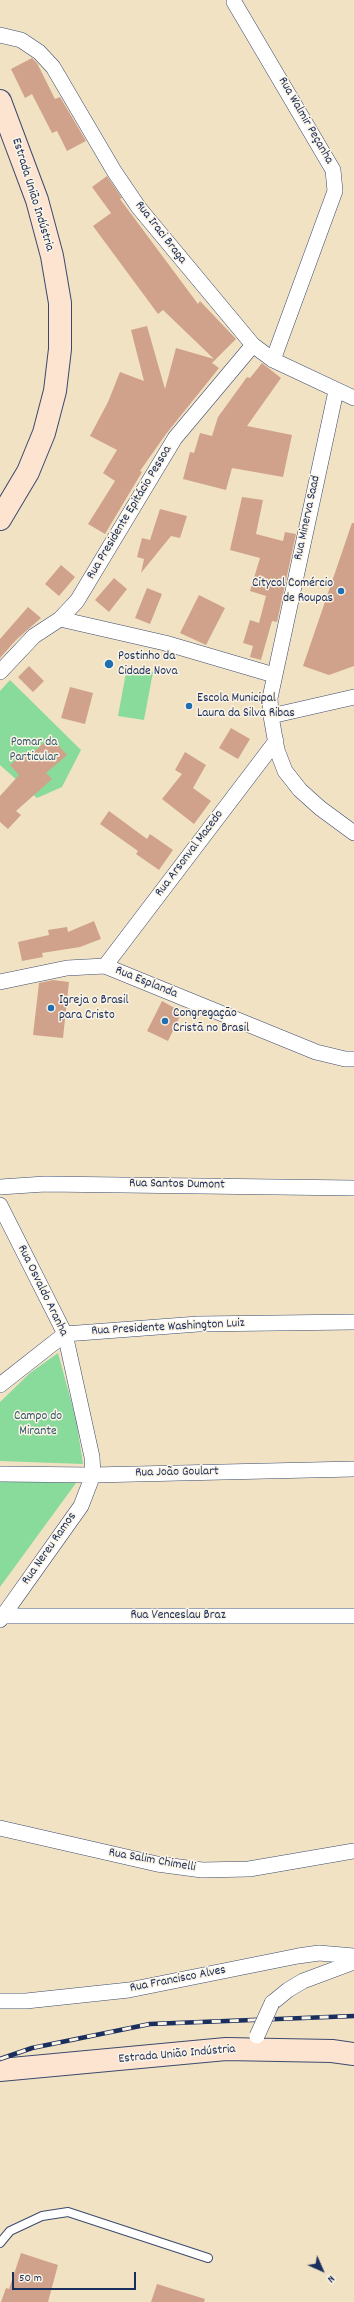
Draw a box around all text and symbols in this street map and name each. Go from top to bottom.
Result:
street label: Rua Walmir Peçanha [274,75,336,167]
street label: Estrada União Indústria [7,137,57,253]
street label: Rua Iraci Braga [131,198,189,268]
street label: Rua Presidente Epitácio Pessoa [84,443,176,583]
street label: Rua Minerva Saad [291,474,325,562]
place label: Citycol Comércio de Roupas [252,576,333,607]
marker: Citycol Comércio de Roupas [336,586,346,596]
place label: Postinho da Cidade Nova [118,649,178,680]
marker: Postinho da Cidade Nova [103,658,115,670]
place label: Escola Municipal Laura da Silva Ribas [197,691,295,722]
marker: Escola Municipal Laura da Silva Ribas [184,701,194,711]
park label: Pomar da Particular [10,735,58,766]
street label: Rua Arsonval Macedo [152,808,228,900]
street label: Rua Esplanda [113,963,179,1003]
place label: Igreja o Brasil para Cristo [59,993,129,1024]
marker: Igreja o Brasil para Cristo [46,1003,56,1013]
place label: Congregação Cristã no Brasil [173,1006,249,1037]
marker: Congregação Cristã no Brasil [160,1016,170,1026]
street label: Rua Santos Dumont [129,1176,225,1194]
street label: Rua Osvaldo Aranha [13,1243,71,1339]
street label: Rua Presidente Washington Luiz [91,1316,245,1340]
park label: Campo do Mirante [14,1409,62,1440]
street label: Rua João Goulart [135,1464,219,1482]
street label: Rua Nereu Ramos [19,1510,81,1588]
street label: Rua Venceslau Braz [130,1608,226,1624]
street label: Rua Salim Chimelli [107,1846,197,1876]
street label: Rua Francisco Alves [129,1963,227,1997]
street label: Estrada União Indústria [118,2042,236,2068]
north arrow [302,2250,342,2290]
scale bar [14,2264,138,2290]
text: 50 m [19,2270,42,2287]
text: N [323,2271,338,2286]

